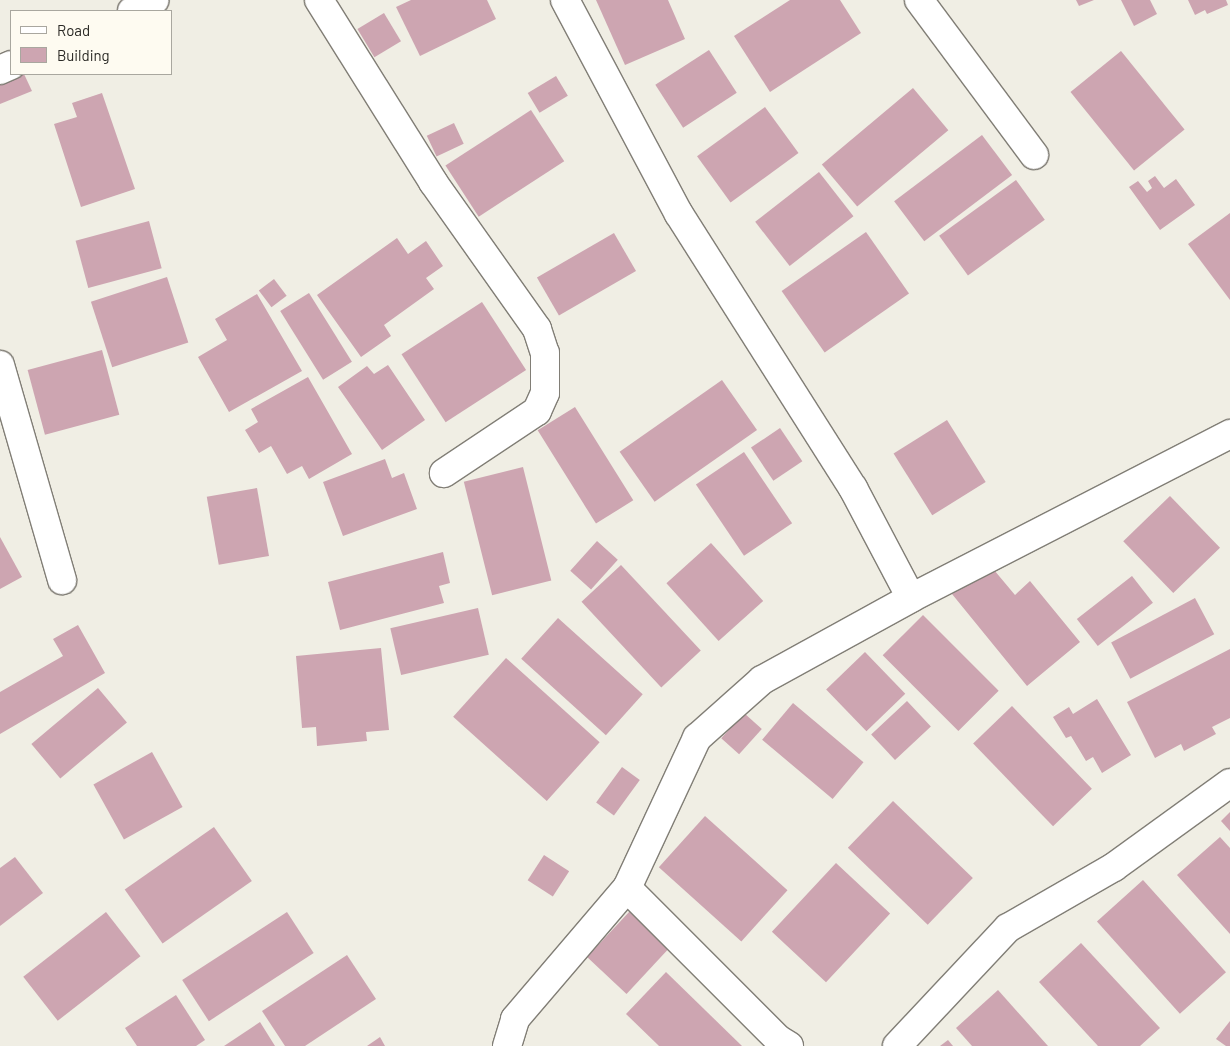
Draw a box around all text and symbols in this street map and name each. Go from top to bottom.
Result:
legend [10,10,172,75]
text: Road [57,21,90,39]
text: Building [57,46,110,64]

